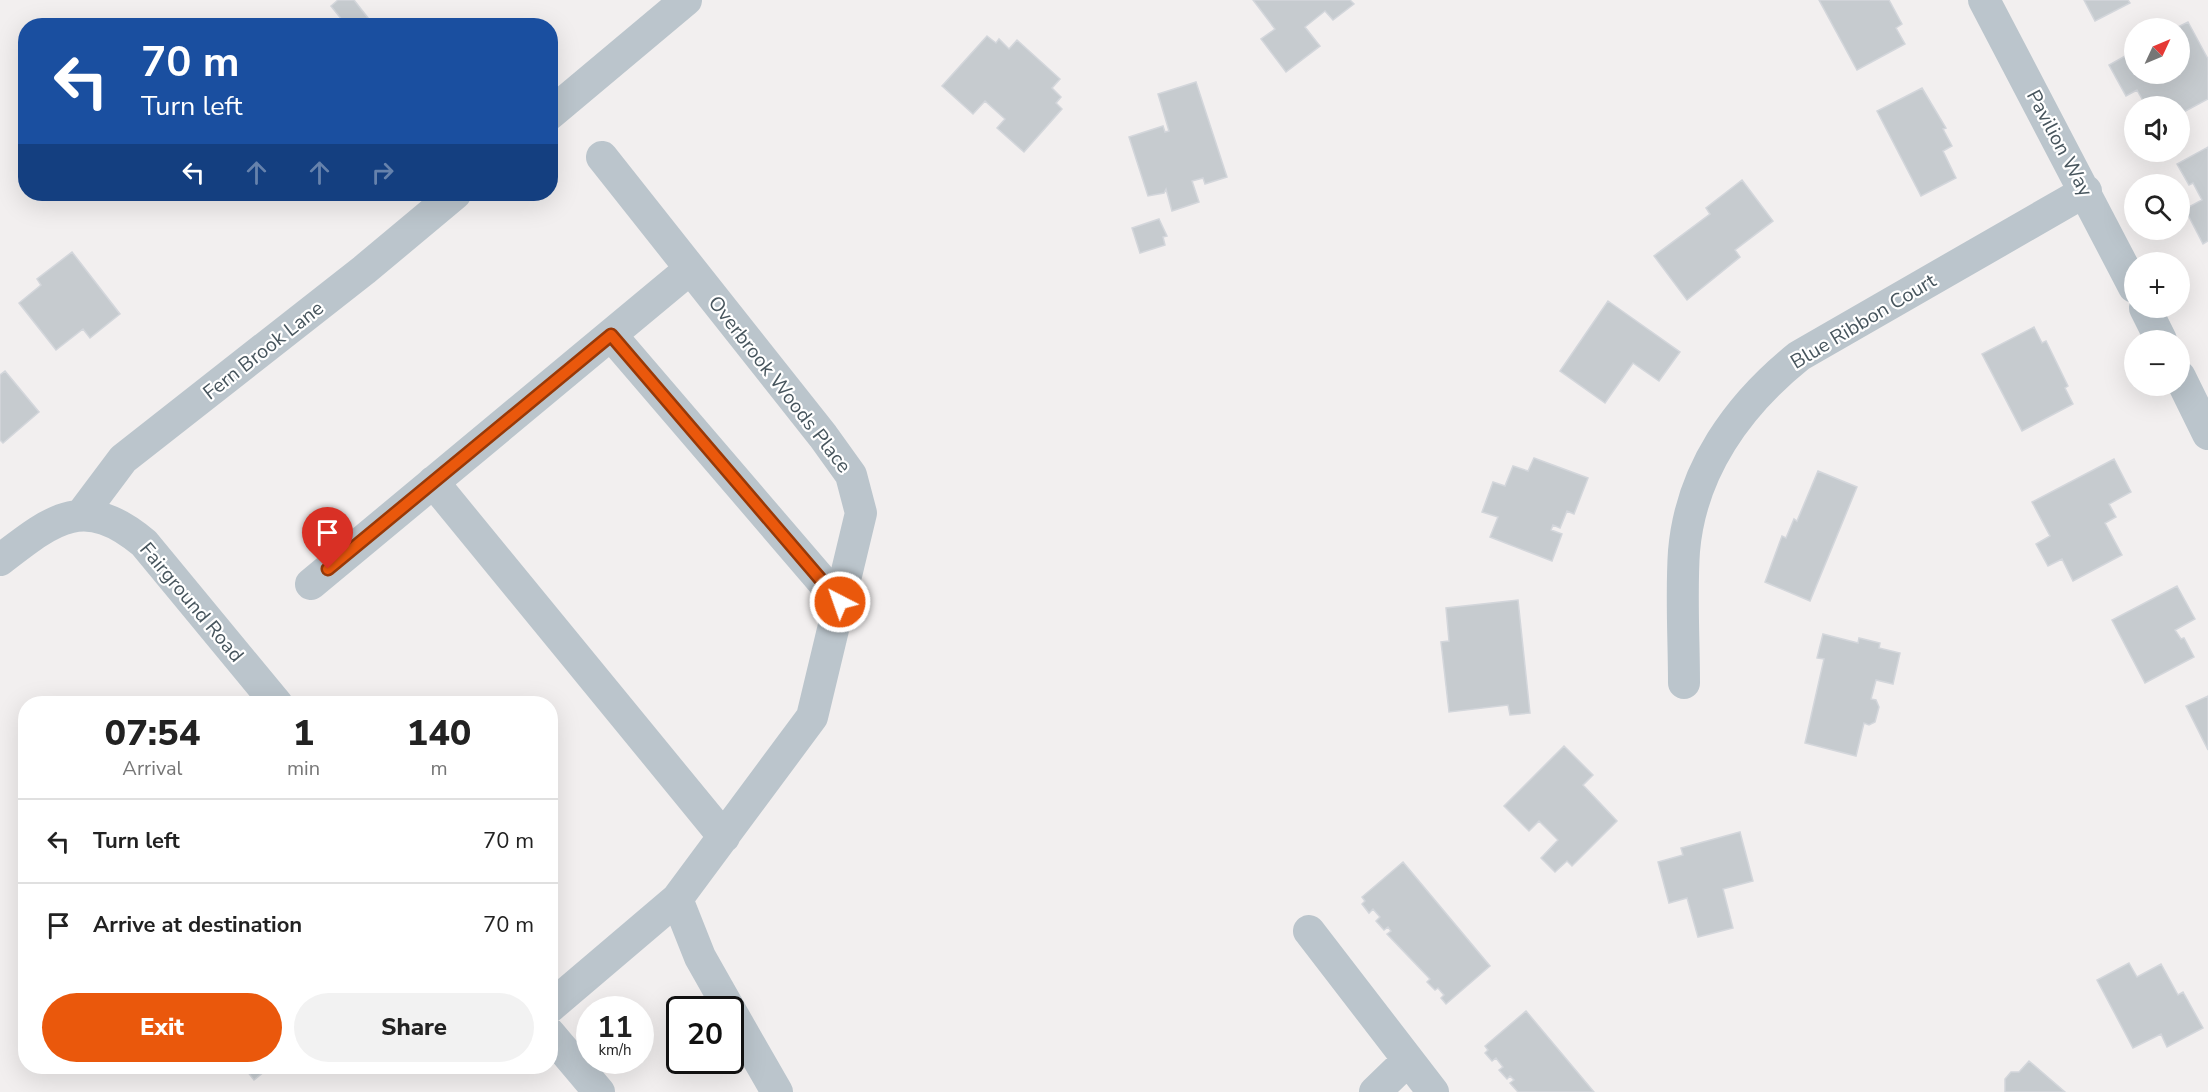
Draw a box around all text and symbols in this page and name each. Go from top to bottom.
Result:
north arrow [2124,18,2190,84]
map controls [2124,18,2190,396]
text: 70 m [141,34,240,91]
icon: left [42,42,120,120]
street label: Pavilion Way [2020,85,2099,202]
text: Turn left [141,88,242,125]
button: sound [2124,96,2190,162]
icon: left [177,156,210,189]
icon: ahead [240,156,273,189]
icon: ahead [303,156,336,189]
icon: right [366,156,399,189]
button: search [2124,174,2190,240]
button: + [2124,252,2190,318]
street label: Blue Ribbon Court [1786,267,1942,376]
street label: Overbrook Woods Place [702,290,857,478]
street label: Fern Brook Lane [197,295,329,406]
button: − [2124,330,2190,396]
pin [302,507,353,569]
icon: arrive [311,516,344,549]
street label: Fairground Road [134,537,250,668]
position arrow [808,570,872,634]
text: 07:54 [105,709,200,758]
text: 1 [293,709,314,758]
text: 140 [407,709,471,758]
text: Arrival [122,755,183,782]
text: min [287,755,320,782]
text: m [430,755,448,782]
icon: left [42,825,75,858]
text: Turn left [93,826,180,856]
text: 70 m [483,826,534,856]
icon: arrive [42,909,75,942]
text: Arrive at destination [93,910,302,940]
text: 70 m [483,910,534,940]
button: Exit [42,993,282,1062]
button: Share [294,993,534,1062]
speed limit sign: 20 [666,996,744,1074]
text: 11 [597,1007,633,1048]
text: km/h [598,1040,632,1060]

